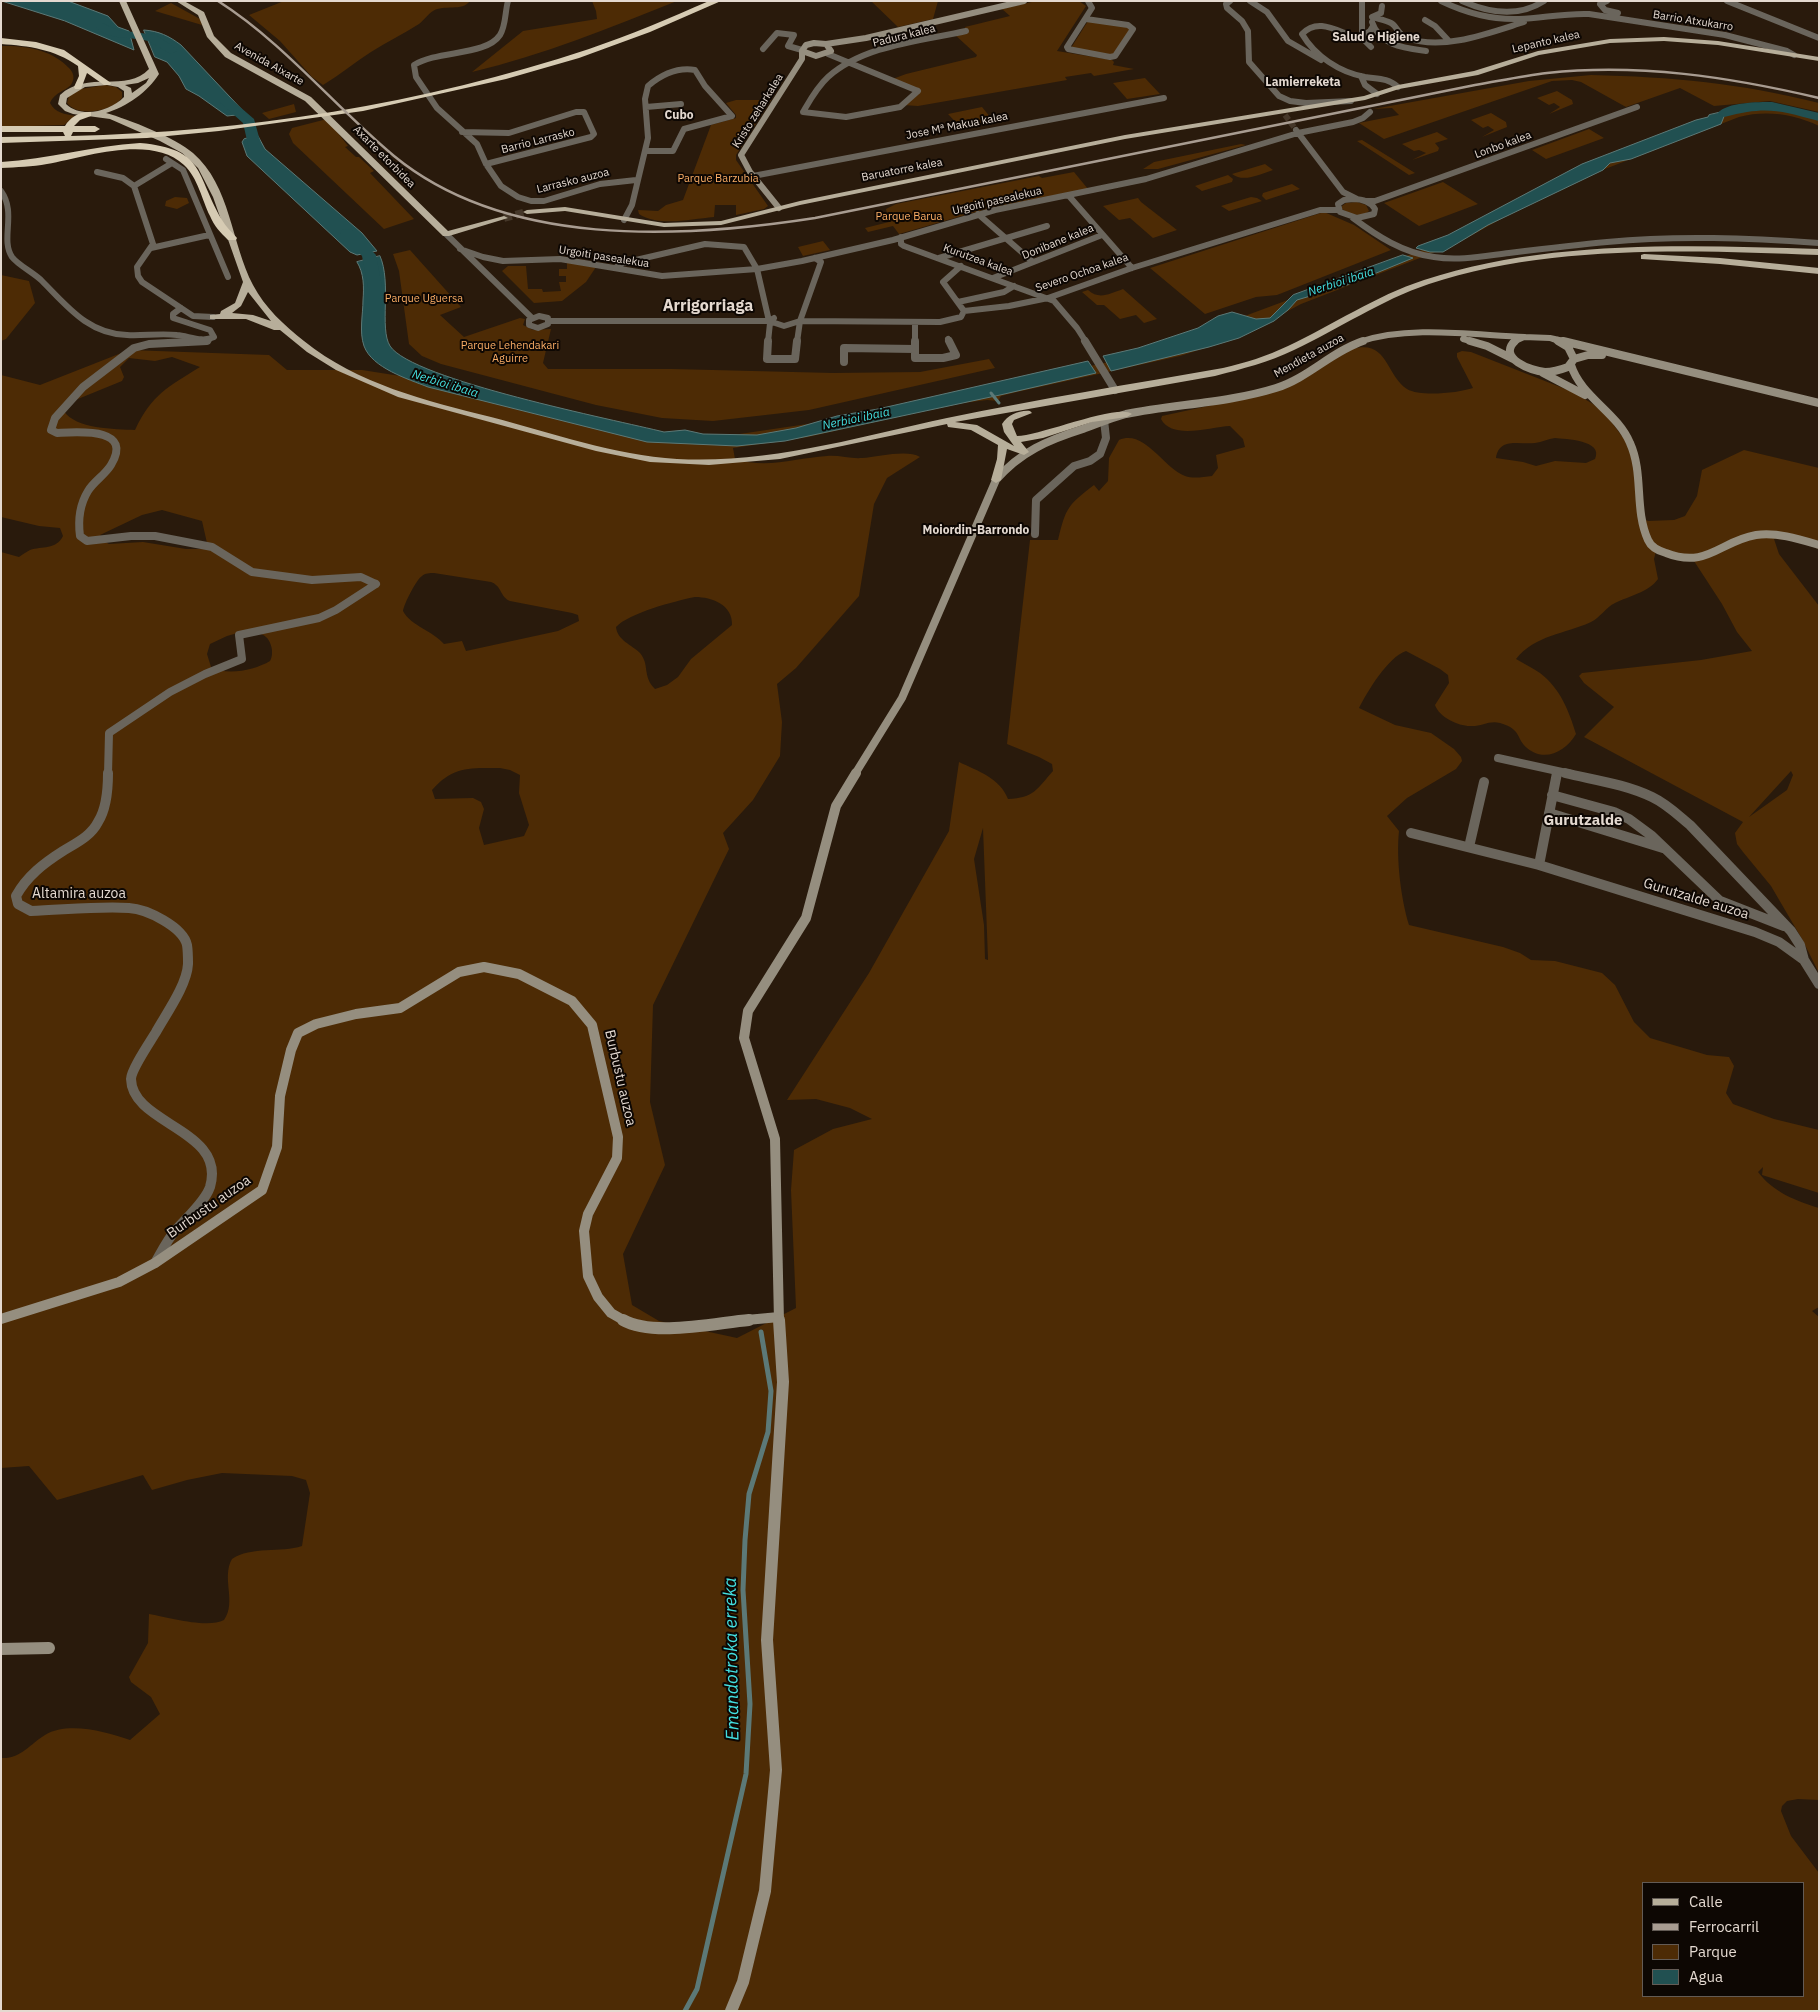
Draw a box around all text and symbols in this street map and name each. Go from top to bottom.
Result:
street label: Barrio Atxukarro [1652,8,1734,34]
street label: Padura kalea [871,22,937,50]
street label: Lepanto kalea [1511,28,1581,56]
district label: Salud e Higiene [1332,31,1420,45]
street label: Avenida Aixarte [232,40,306,88]
street label: Kristo zeharkalea [730,71,786,151]
district label: Lamierreketa [1265,76,1341,90]
district label: Cubo [664,109,694,123]
street label: Jose Mª Makua kalea [905,110,1009,142]
street label: Axarte etorbidea [350,123,418,191]
street label: Barrio Larrasko [500,126,576,156]
street label: Lonbo kalea [1473,129,1533,161]
street label: Baruatorre kalea [860,156,944,184]
street label: Larrasko auzoa [535,166,611,196]
park label: Parque Barzubia [677,172,759,186]
street label: Urgoiti pasealekua [951,184,1043,218]
park label: Parque Barua [876,210,942,224]
street label: Donibane kalea [1020,222,1096,262]
street label: Kurutzea kalea [941,241,1015,279]
street label: Urgoiti pasealekua [558,243,650,271]
street label: Severo Ochoa kalea [1034,251,1130,295]
water label: Nerbioi ibaia [1306,265,1376,299]
park label: Parque Uguersa [385,292,463,306]
district label: Arrigorriaga [663,296,753,316]
street label: Mendieta auzoa [1272,331,1346,381]
park label: Parque Lehendakari Aguirre [461,339,559,365]
water label: Nerbioi ibaia [410,367,480,401]
water label: Nerbioi ibaia [821,405,891,433]
district label: Moiordin-Barrondo [923,524,1029,538]
district label: Gurutzalde [1544,812,1622,830]
street label: Gurutzalde auzoa [1641,875,1751,923]
street label: Altamira auzoa [32,886,126,902]
street label: Burbustu auzoa [601,1028,639,1128]
street label: Burbustu auzoa [164,1172,254,1242]
water label: Emandotroka erreka [720,1577,744,1741]
legend [1642,1882,1805,1997]
text: Calle [1689,1892,1723,1911]
text: Ferrocarril [1689,1917,1759,1936]
text: Parque [1689,1942,1737,1961]
text: Agua [1689,1967,1723,1986]

